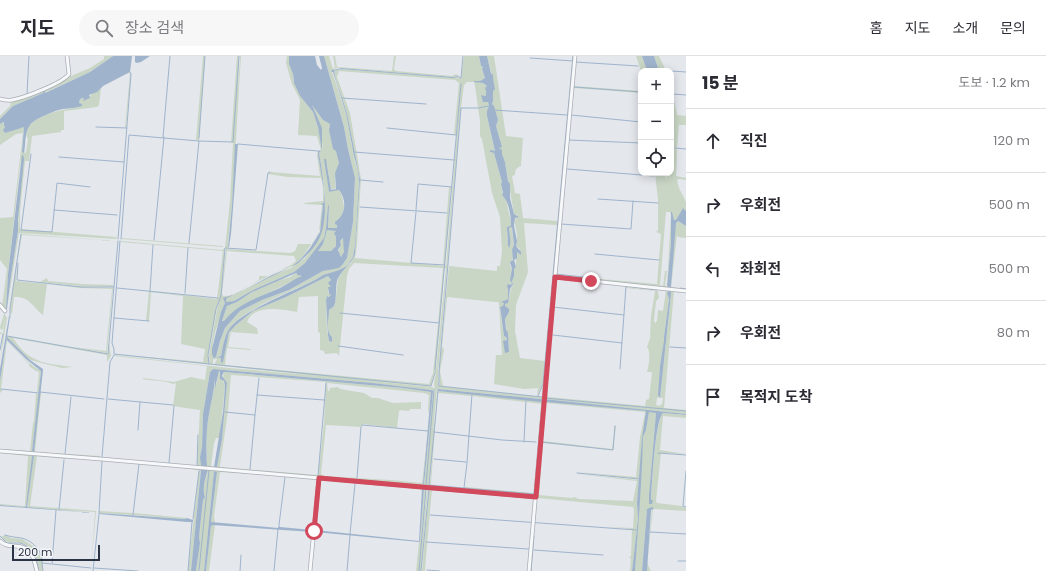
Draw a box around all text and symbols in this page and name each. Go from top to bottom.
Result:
search box [79,10,359,46]
text: 지도 [20,15,55,42]
icon: search [93,17,115,39]
text: 장소 검색 [125,17,184,38]
text: 홈 [870,18,883,38]
text: 지도 [905,18,930,38]
text: 소개 [952,18,978,38]
text: 문의 [1000,18,1026,38]
map controls [638,68,674,176]
button: + [638,68,674,104]
text: 15 분 [702,71,739,95]
text: 도보 · 1.2 km [958,73,1030,92]
button: − [638,104,674,140]
icon: ahead [702,130,724,152]
text: 직진 [740,130,768,151]
text: 120 m [993,131,1030,150]
button: locate [638,140,674,176]
icon: right [702,194,724,216]
text: 우회전 [740,194,781,215]
text: 500 m [989,195,1030,214]
icon: left [702,258,724,280]
text: 좌회전 [740,258,781,279]
text: 500 m [989,259,1030,278]
route end [582,272,600,290]
icon: right [702,322,724,344]
text: 우회전 [740,322,781,343]
text: 80 m [997,323,1030,342]
icon: arrive [702,386,724,408]
text: 목적지 도착 [740,386,812,407]
route start [305,522,323,540]
scale bar [12,543,100,562]
text: 200 m [18,544,52,560]

